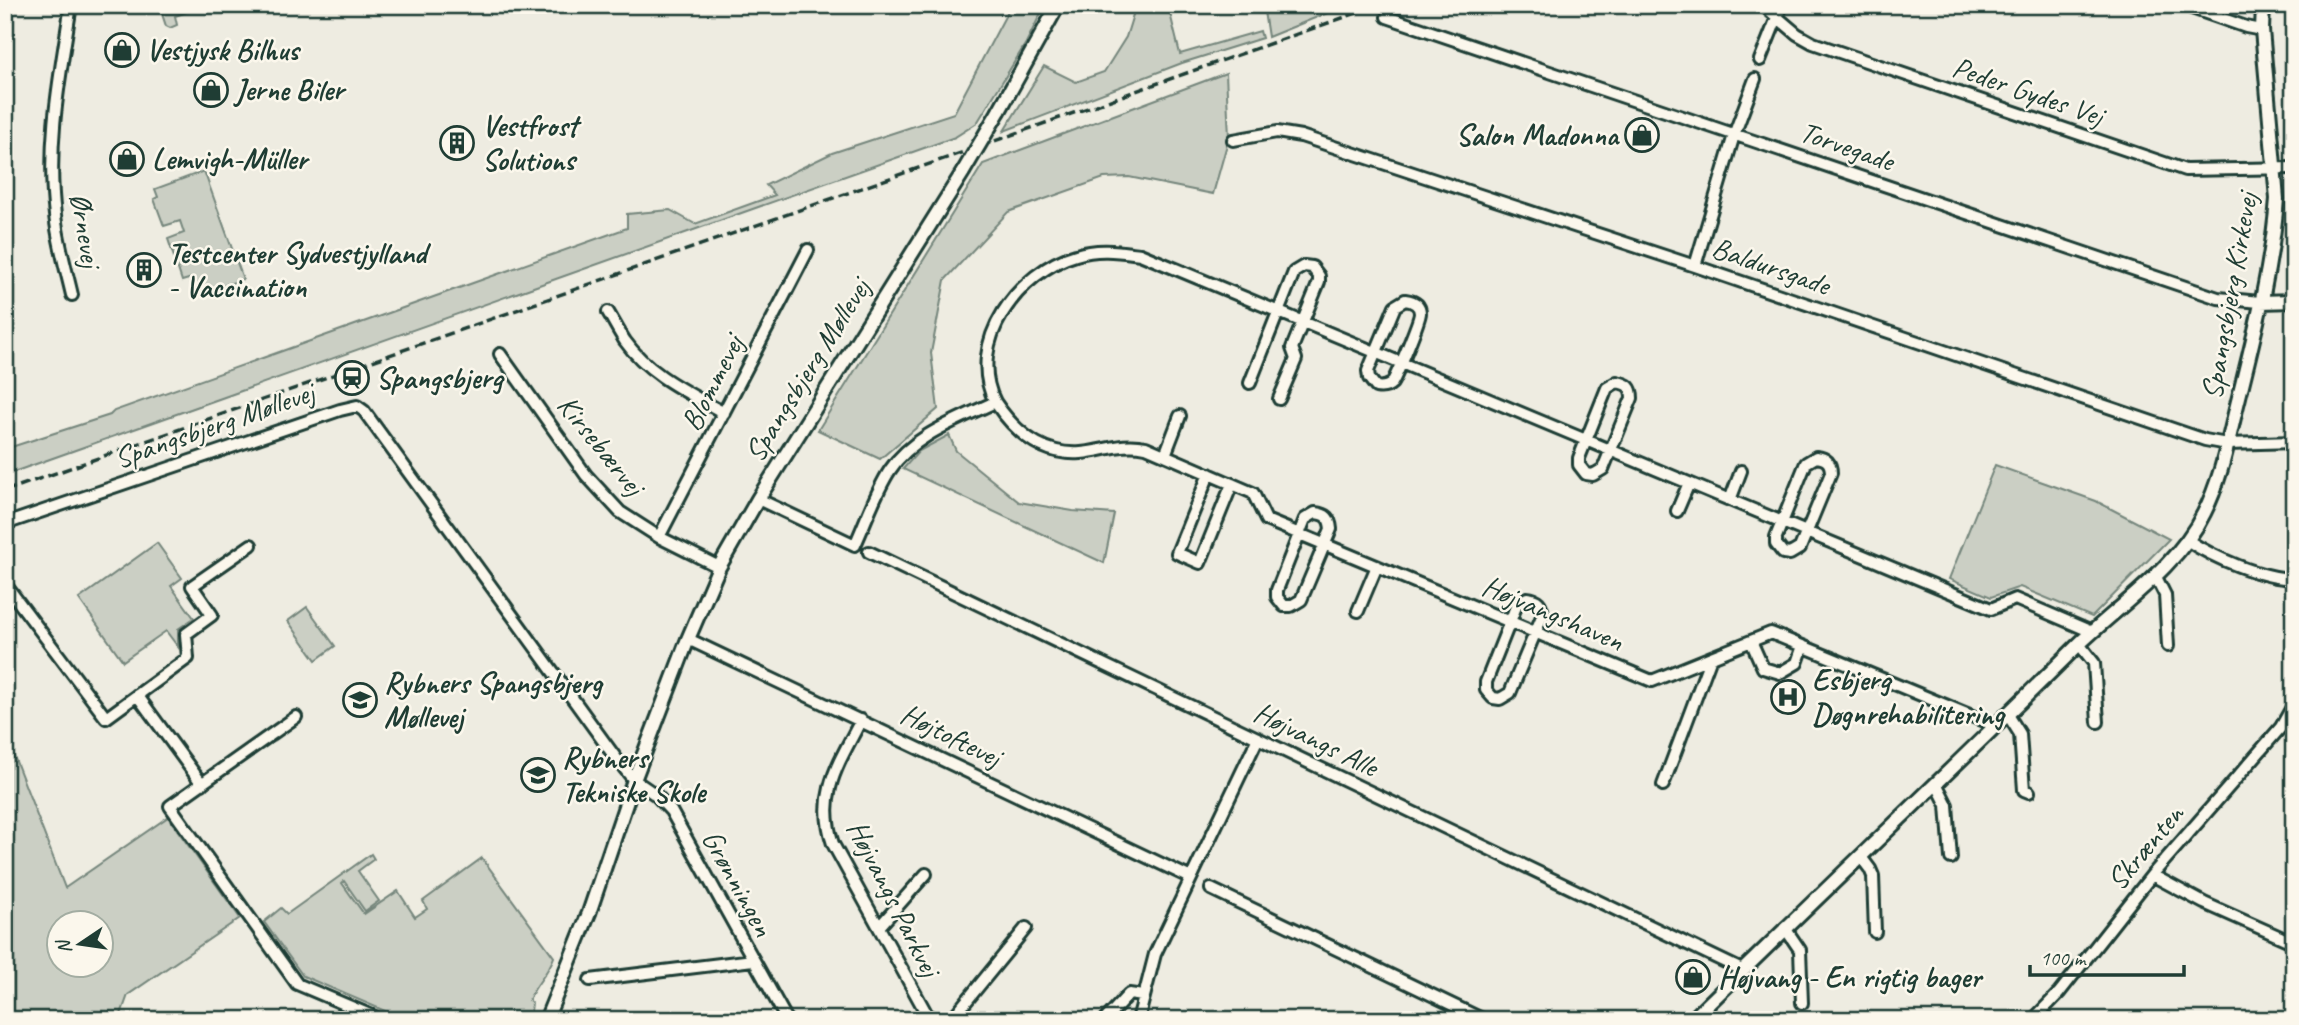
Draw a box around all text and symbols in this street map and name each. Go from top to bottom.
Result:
shop icon: Vestjysk Bilhus [103,31,141,69]
place label: Vestjysk Bilhus [146,31,302,69]
street label: Peder Gydes Vej [1948,47,2111,135]
shop icon: Jerne Biler [192,71,230,109]
place label: Jerne Biler [233,71,347,109]
place label: Vestfrost Solutions [482,107,582,179]
street label: Torvegade [1795,112,1901,180]
place label: Salon Madonna [1456,116,1621,154]
shop icon: Salon Madonna [1623,116,1661,154]
building icon: Vestfrost Solutions [438,124,476,162]
shop icon: Lemvigh-Müller [108,140,146,178]
place label: Lemvigh-Müller [152,140,310,178]
street label: Spangsbjerg Kirkevej [2192,187,2266,402]
street label: Ørnevej [61,190,111,273]
street label: Baldursgade [1707,228,1837,305]
place label: Testcenter Sydvestjylland - Vaccination [168,234,431,306]
building icon: Testcenter Sydvestjylland - Vaccination [125,251,163,289]
street label: Spangsbjerg Møllevej [736,269,880,469]
street label: Blommevej [672,325,754,437]
station icon: Spangsbjerg [333,359,371,397]
place label: Spangsbjerg [376,359,505,397]
street label: Spangsbjerg Møllevej [109,372,322,477]
street label: Kirsebærvej [549,387,655,505]
street label: Højvangshaven [1477,566,1630,660]
place label: Esbjerg Døgnrehabilitering [1812,661,2006,733]
place label: Rybners Spangsbjerg Møllevej [384,664,604,736]
hospital icon: Esbjerg Døgnrehabilitering [1769,678,1807,716]
school or university icon: Rybners Spangsbjerg Møllevej [341,681,379,719]
street label: Højvangs Alle [1248,693,1386,786]
street label: Højtoftevej [895,694,1010,777]
place label: Rybners Tekniske Skole [562,739,707,811]
school or university icon: Rybners Tekniske Skole [519,756,557,794]
street label: Skrænten [2098,795,2193,898]
street label: Højvangs Parkvej [838,814,951,985]
street label: Grønningen [693,823,783,943]
north arrow [46,909,116,979]
scale bar [2030,934,2184,978]
text: N [51,936,77,956]
text: 100 m [2040,945,2087,971]
shop icon: Højvang - En rigtig bager [1674,958,1712,996]
place label: Højvang - En rigtig bager [1718,958,1984,996]

